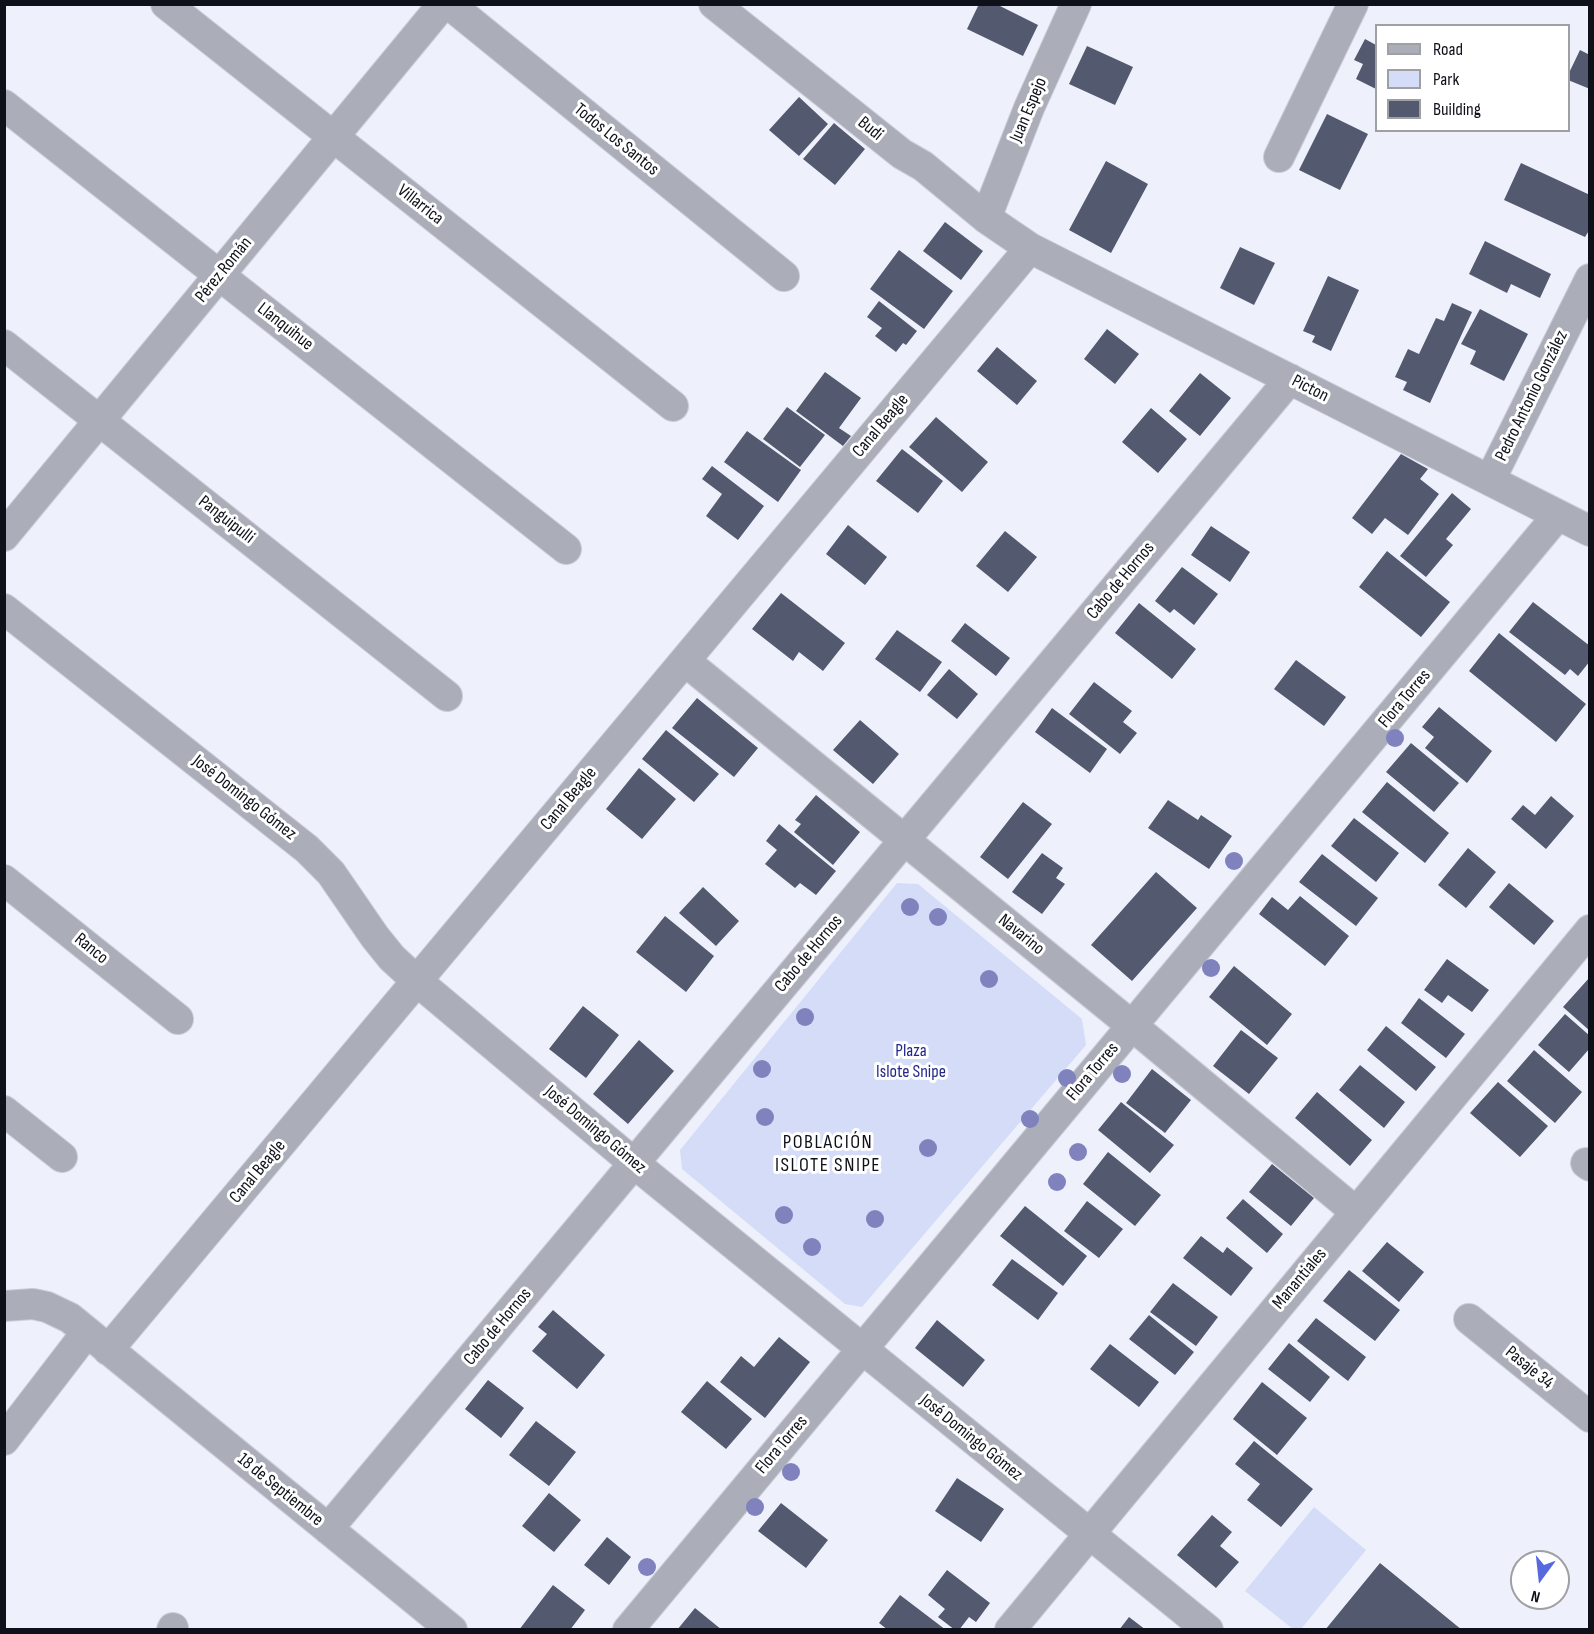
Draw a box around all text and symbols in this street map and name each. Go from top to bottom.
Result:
legend [1375,24,1570,132]
text: Road [1433,39,1463,60]
text: Park [1433,69,1459,90]
street label: Juan Espejo [1006,74,1052,146]
street label: Todos Los Santos [569,99,663,181]
text: Building [1433,99,1481,120]
street label: Budi [853,112,887,146]
street label: Villarrica [393,180,447,230]
street label: Pérez Román [191,233,257,307]
street label: Llanquihue [253,298,317,356]
street label: Pedro Antonio González [1491,327,1573,465]
street label: Picton [1288,371,1332,407]
street label: Canal Beagle [848,390,914,462]
street label: Panguipulli [194,491,258,549]
street label: Cabo de Hornos [1082,538,1160,624]
street label: Flora Torres [1374,665,1436,733]
street label: José Domingo Gómez [188,751,300,845]
street label: Canal Beagle [536,763,602,835]
street label: Navarino [993,910,1049,960]
street label: Cabo de Hornos [770,911,848,997]
street label: Ranco [70,929,112,969]
street label: Flora Torres [1062,1038,1124,1106]
park label: Plaza Islote Snipe [876,1040,946,1082]
street label: José Domingo Gómez [540,1081,650,1179]
district label: POBLACIÓN ISLOTE SNIPE [775,1131,881,1178]
street label: Canal Beagle [225,1136,291,1208]
street label: Manantiales [1268,1244,1332,1314]
street label: Cabo de Hornos [459,1284,537,1370]
street label: Pasaje 34 [1500,1342,1558,1394]
street label: José Domingo Gómez [915,1390,1027,1486]
street label: Flora Torres [751,1411,813,1479]
street label: 18 de Septiembre [233,1449,327,1531]
north arrow [1510,1550,1570,1610]
text: N [1529,1586,1542,1606]

